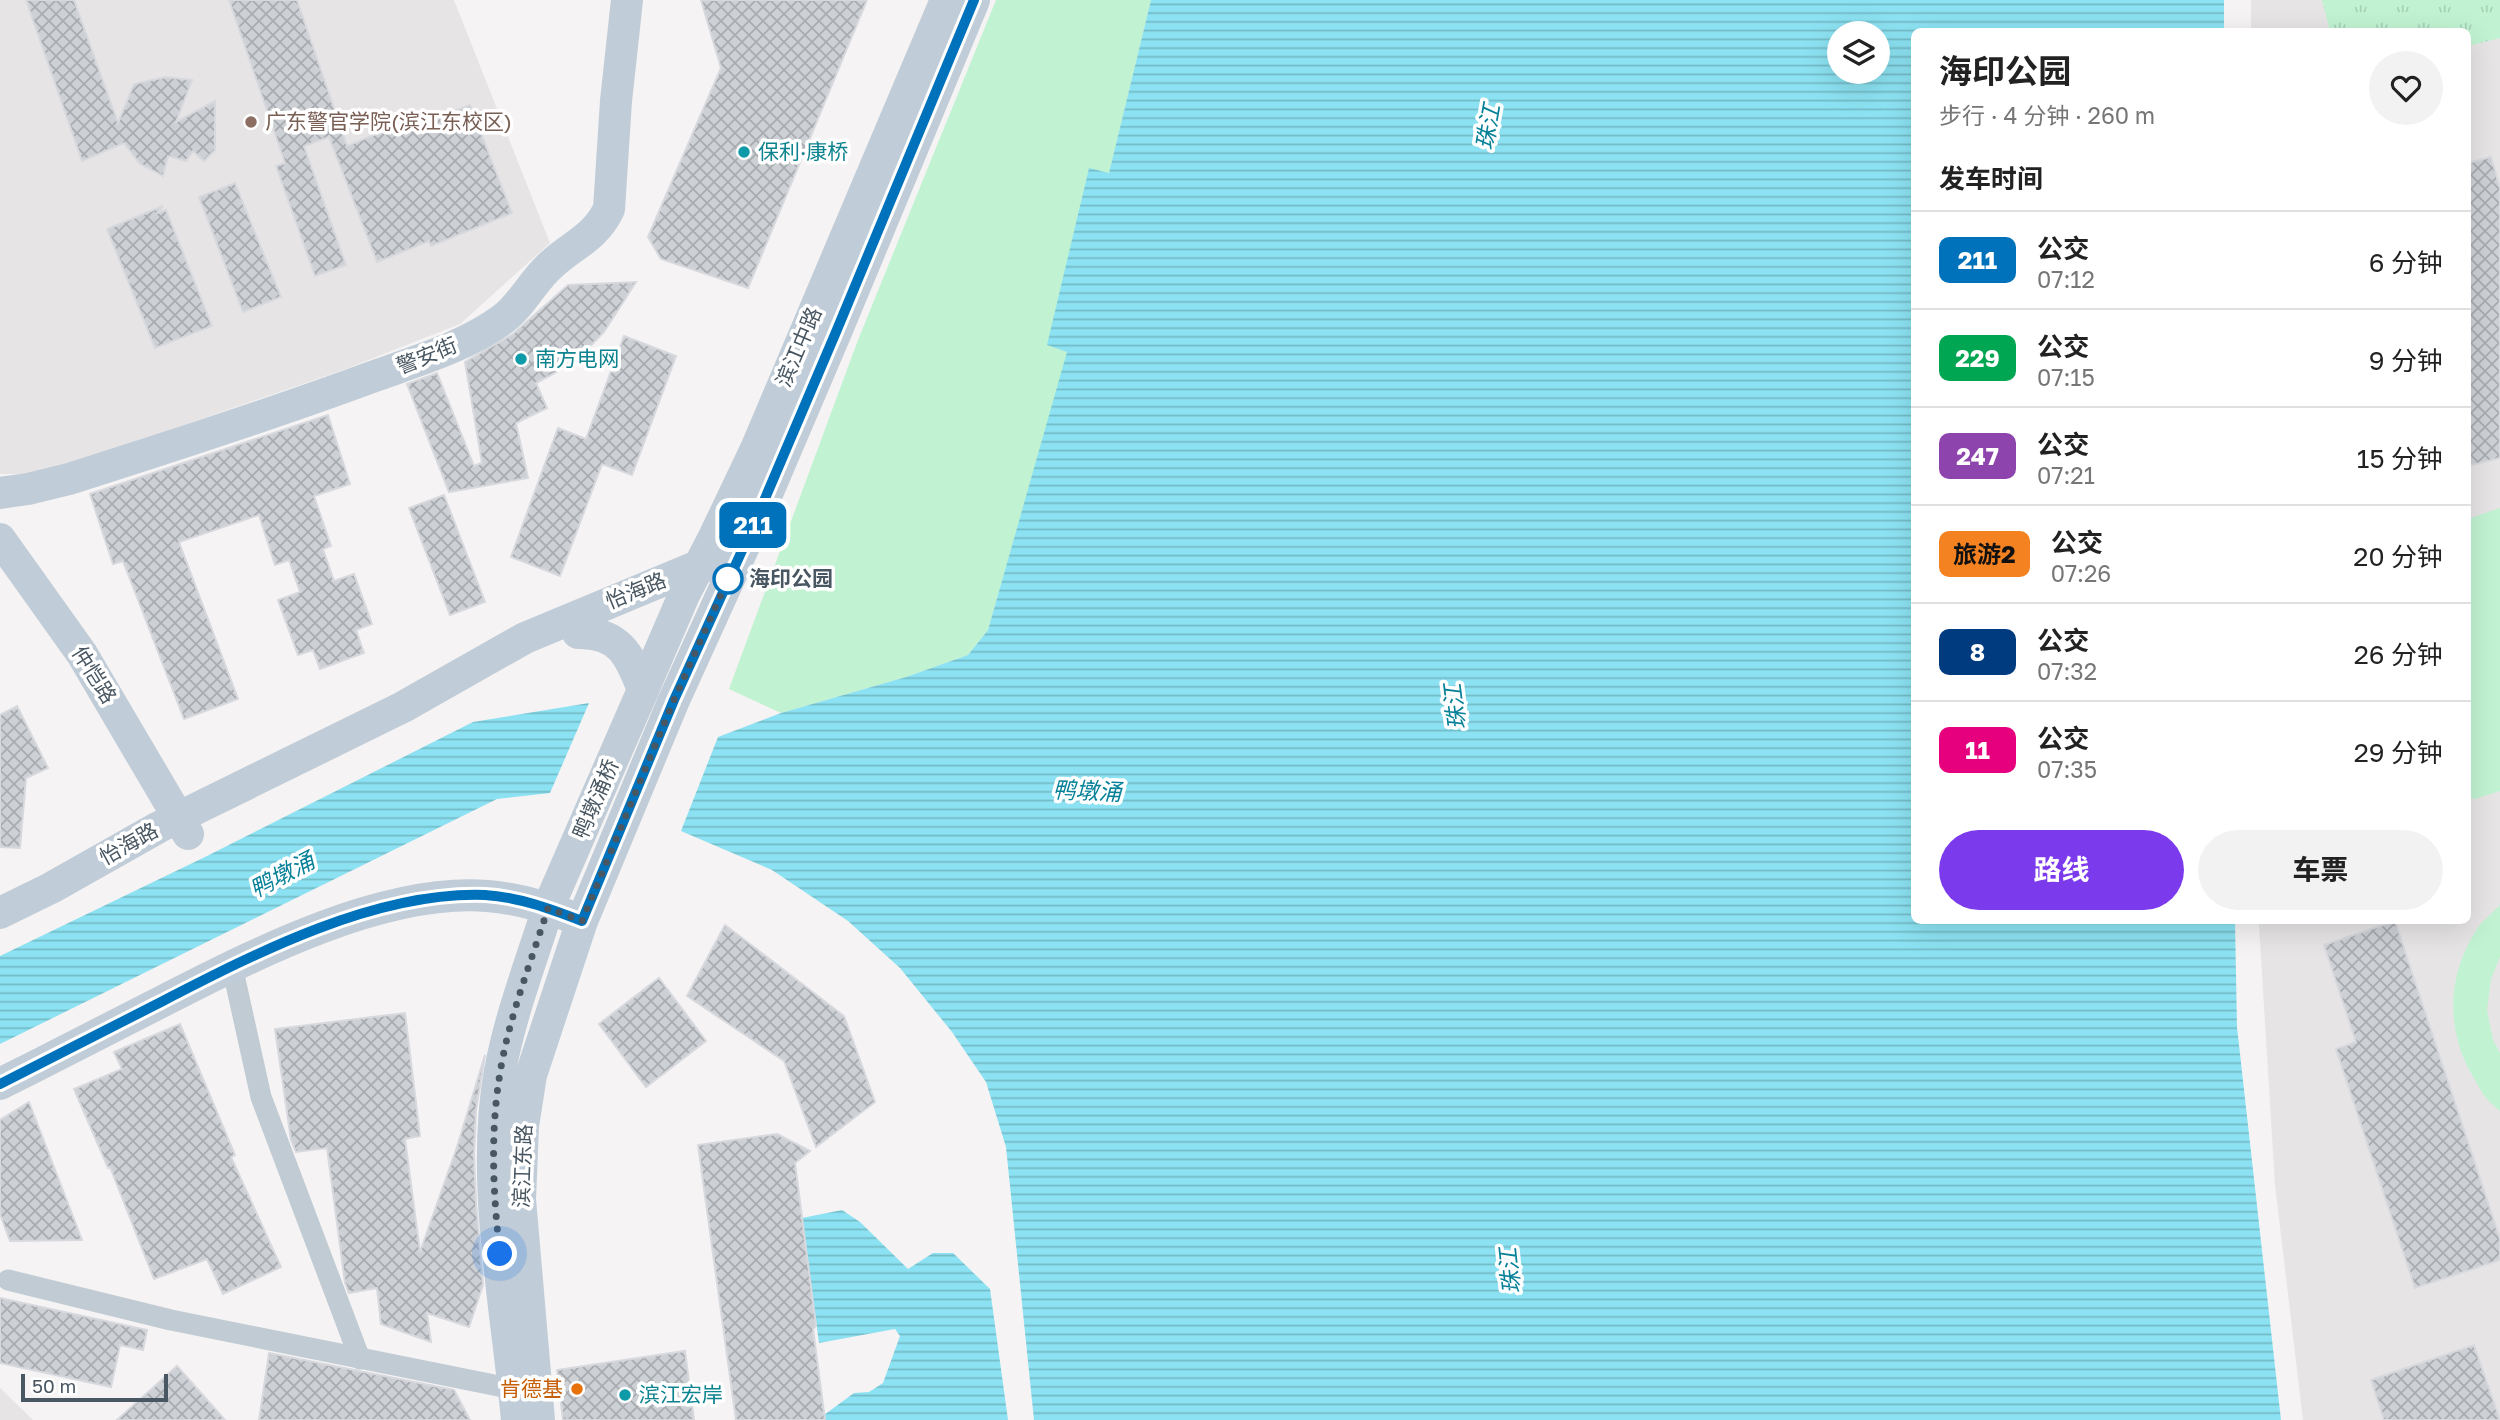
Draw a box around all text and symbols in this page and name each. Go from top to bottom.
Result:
map controls [1827,21,1890,84]
button: layers [1827,21,1890,84]
text: 海印公园 [1939,51,2071,90]
button: heart [2369,51,2443,125]
water label: 珠江 [1469,99,1505,152]
text: 步行 · 4 分钟 · 260 m [1939,101,2155,129]
place label: 广东警官学院(滨江东校区) [265,108,512,134]
marker: 广东警官学院(滨江东校区) [243,114,259,130]
place label: 保利·康桥 [758,138,848,164]
marker: 保利·康桥 [736,144,752,160]
text: 发车时间 [1939,163,2043,194]
text: 公交 [2037,233,2089,264]
text: 211 [1958,245,1997,274]
text: 6 分钟 [2369,247,2443,278]
text: 07:12 [2037,265,2095,293]
street label: 滨江中路 [770,303,826,390]
street label: 警安街 [393,331,461,379]
text: 公交 [2037,331,2089,362]
text: 229 [1955,343,2000,372]
place label: 南方电网 [535,345,619,371]
text: 9 分钟 [2369,345,2443,376]
marker: 南方电网 [513,351,529,367]
text: 07:15 [2037,363,2095,391]
text: 公交 [2037,429,2089,460]
text: 247 [1956,441,1999,470]
text: 15 分钟 [2357,443,2443,474]
text: 07:21 [2037,461,2095,489]
line badge: 211 [713,502,793,548]
text: 211 [733,510,773,539]
text: 公交 [2051,527,2103,558]
text: 旅游2 [1953,539,2016,568]
text: 20 分钟 [2353,541,2443,572]
text: 07:26 [2051,559,2111,587]
marker: 海印公园 [713,564,743,594]
place label: 海印公园 [749,565,833,591]
street label: 怡海路 [602,566,670,614]
text: 公交 [2037,625,2089,656]
text: 8 [1970,637,1985,666]
text: 26 分钟 [2354,639,2443,670]
street label: 仲恺路 [67,641,123,708]
text: 07:32 [2037,657,2097,685]
water label: 珠江 [1437,680,1471,732]
text: 公交 [2037,723,2089,754]
text: 11 [1965,735,1990,764]
text: 29 分钟 [2354,737,2443,768]
street label: 鸭墩涌桥 [567,755,623,842]
text: 07:35 [2037,755,2097,783]
water label: 鸭墩涌 [1052,775,1125,805]
street label: 怡海路 [95,816,162,870]
button: 路线 [1939,830,2184,910]
button: 车票 [2198,830,2443,910]
water label: 鸭墩涌 [244,844,321,903]
street label: 滨江东路 [508,1124,536,1208]
your location [482,1236,517,1271]
water label: 珠江 [1492,1244,1525,1295]
scale bar [21,1371,168,1403]
text: 50 m [32,1374,76,1397]
place label: 肯德基 [500,1375,563,1401]
marker: 肯德基 [569,1381,585,1397]
place label: 滨江宏岸 [639,1381,723,1407]
marker: 滨江宏岸 [617,1387,633,1403]

